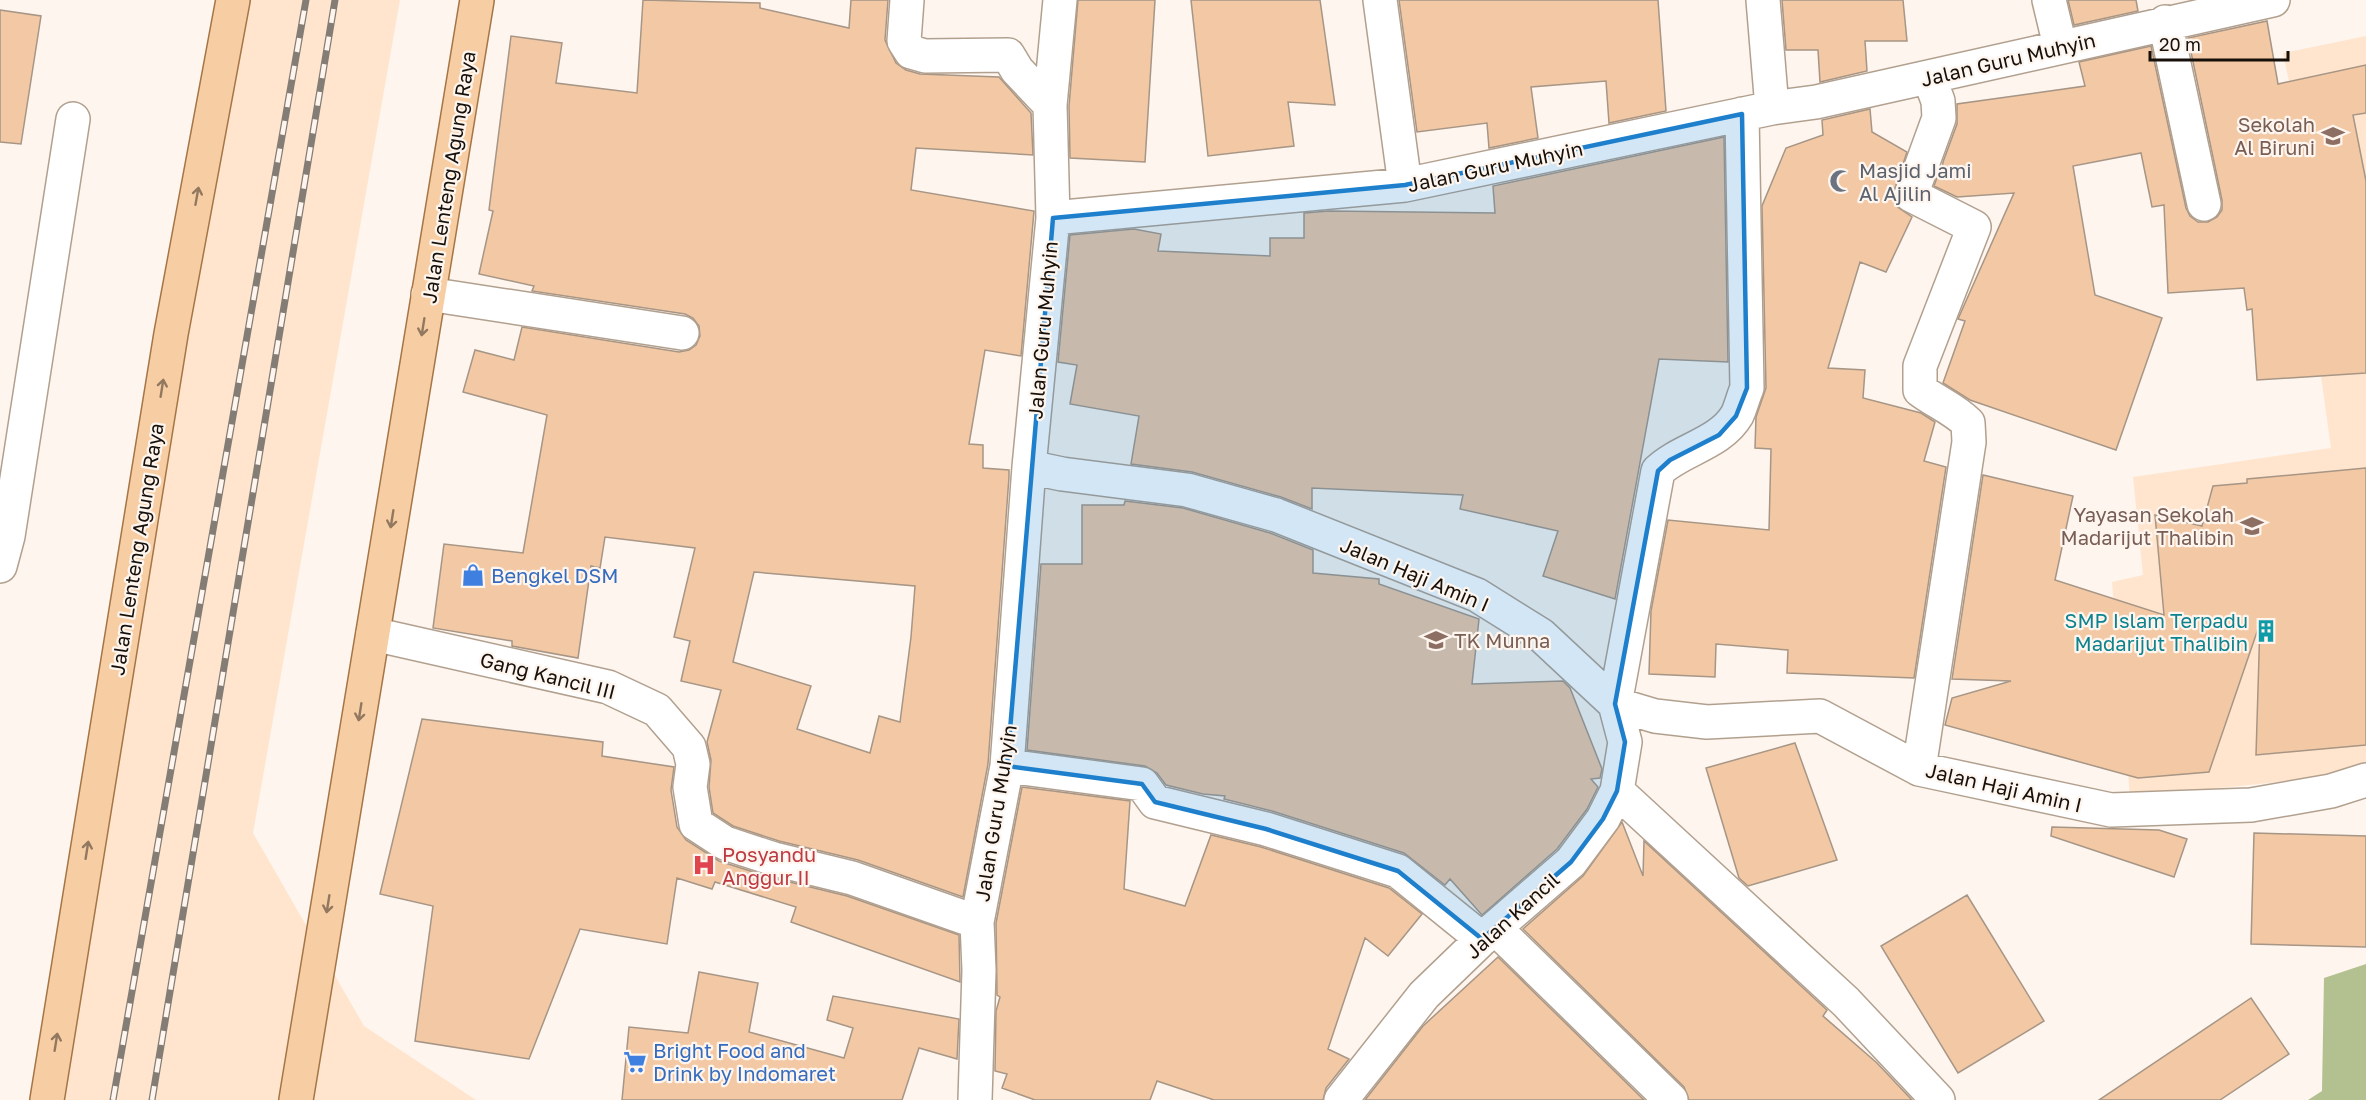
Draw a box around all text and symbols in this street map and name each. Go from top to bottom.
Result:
scale bar [2150,24,2288,62]
street label: Jalan Guru Muhyin [1918,27,2098,91]
text: 20 m [2159,33,2201,55]
street label: Jalan Lenteng Agung Raya [416,49,480,305]
place label: Sekolah Al Biruni [2234,112,2315,159]
school or university icon: Sekolah Al Biruni [2320,123,2346,149]
street label: Jalan Guru Muhyin [1405,136,1585,196]
place label: Masjid Jami Al Ajilin [1859,158,1972,205]
mosque icon: Masjid Jami Al Ajilin [1828,168,1854,194]
one-way arrow [192,187,203,206]
street label: Jalan Guru Muhyin [1022,240,1062,420]
one-way arrow [417,317,428,336]
one-way arrow [157,378,168,398]
street label: Jalan Lenteng Agung Raya [104,421,168,677]
place label: Yayasan Sekolah Madarijut Thalibin [2061,502,2234,549]
one-way arrow [386,509,397,529]
school or university icon: Yayasan Sekolah Madarijut Thalibin [2239,513,2265,539]
street label: Jalan Haji Amin I [1337,532,1493,616]
shop icon: Bengkel DSM [460,562,486,588]
place label: Bengkel DSM [491,563,619,587]
place label: SMP Islam Terpadu Madarijut Thalibin [2065,608,2248,655]
building icon: SMP Islam Terpadu Madarijut Thalibin [2253,618,2279,644]
school or university icon: TK Munna [1423,627,1449,653]
place label: TK Munna [1454,628,1550,652]
street label: Gang Kancil III [478,647,618,703]
one-way arrow [354,702,365,721]
street label: Jalan Guru Muhyin [969,723,1021,903]
street label: Jalan Haji Amin I [1924,757,2084,817]
one-way arrow [82,840,93,860]
place label: Posyandu Anggur II [722,842,816,889]
hospital icon: Posyandu Anggur II [691,852,717,878]
street label: Jalan Kancil [1460,867,1564,963]
one-way arrow [322,894,333,914]
one-way arrow [51,1033,62,1053]
place label: Bright Food and Drink by Indomaret [653,1038,836,1085]
supermarket icon: Bright Food and Drink by Indomaret [622,1049,648,1075]

